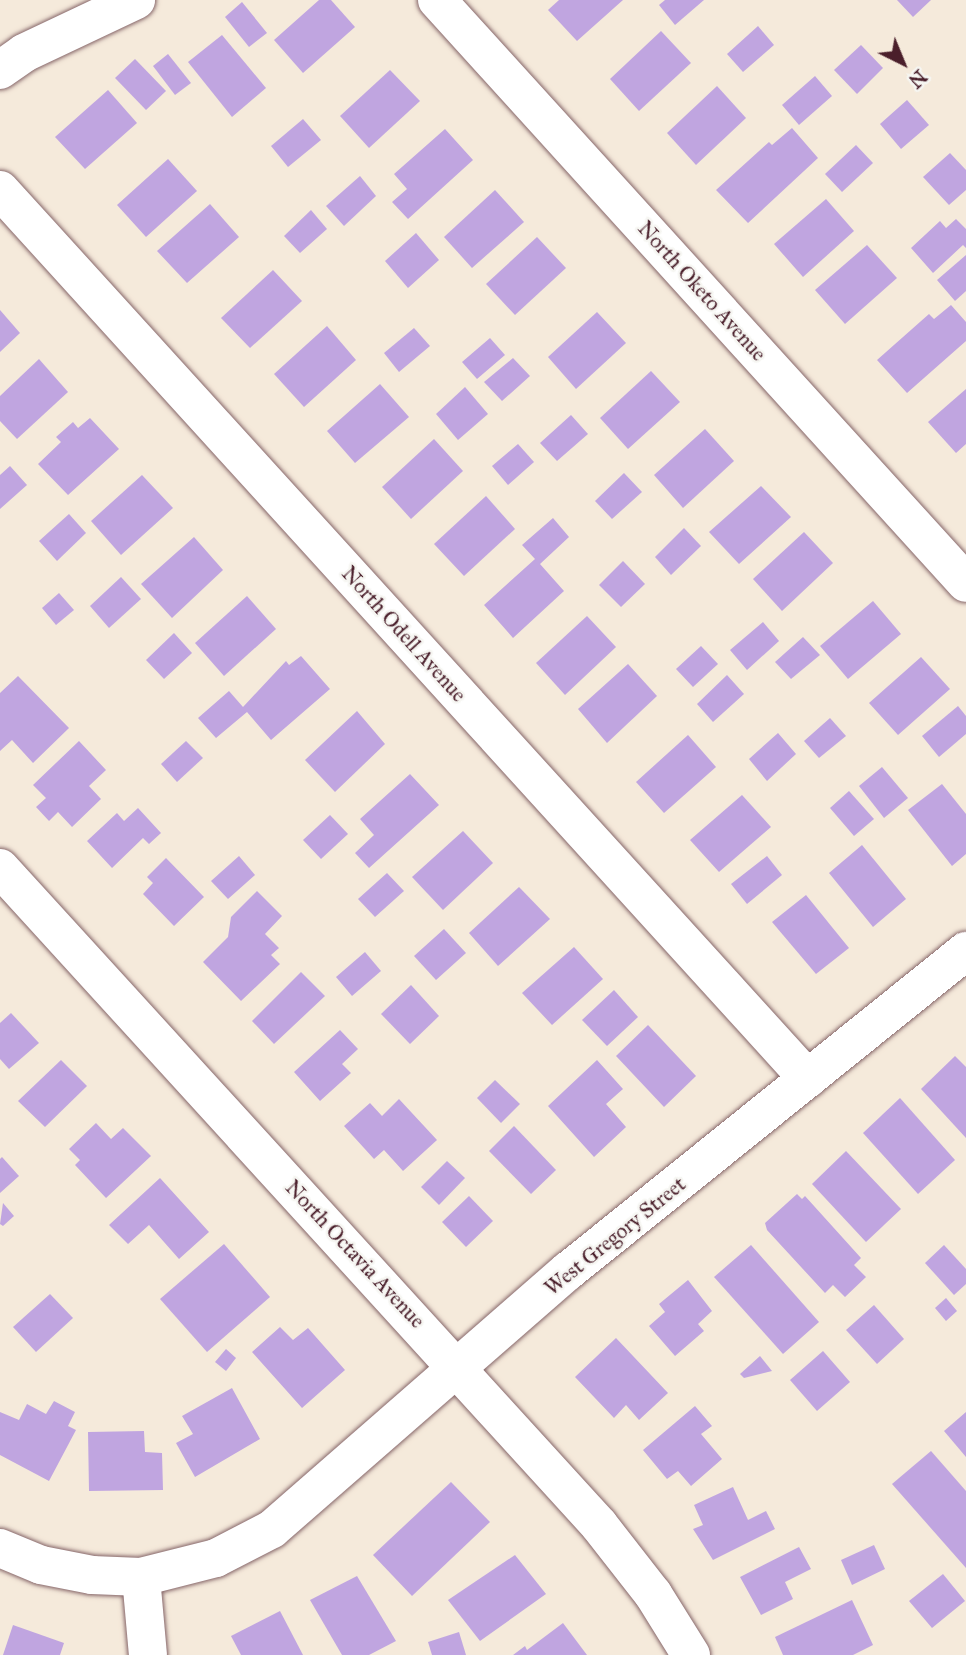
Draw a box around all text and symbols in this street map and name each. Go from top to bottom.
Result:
north arrow [868,28,938,98]
text: N [904,65,931,93]
street label: North Oketo Avenue [633,216,771,366]
street label: North Odell Avenue [336,561,472,707]
street label: West Gregory Street [539,1171,691,1301]
street label: North Octavia Avenue [280,1175,430,1333]

